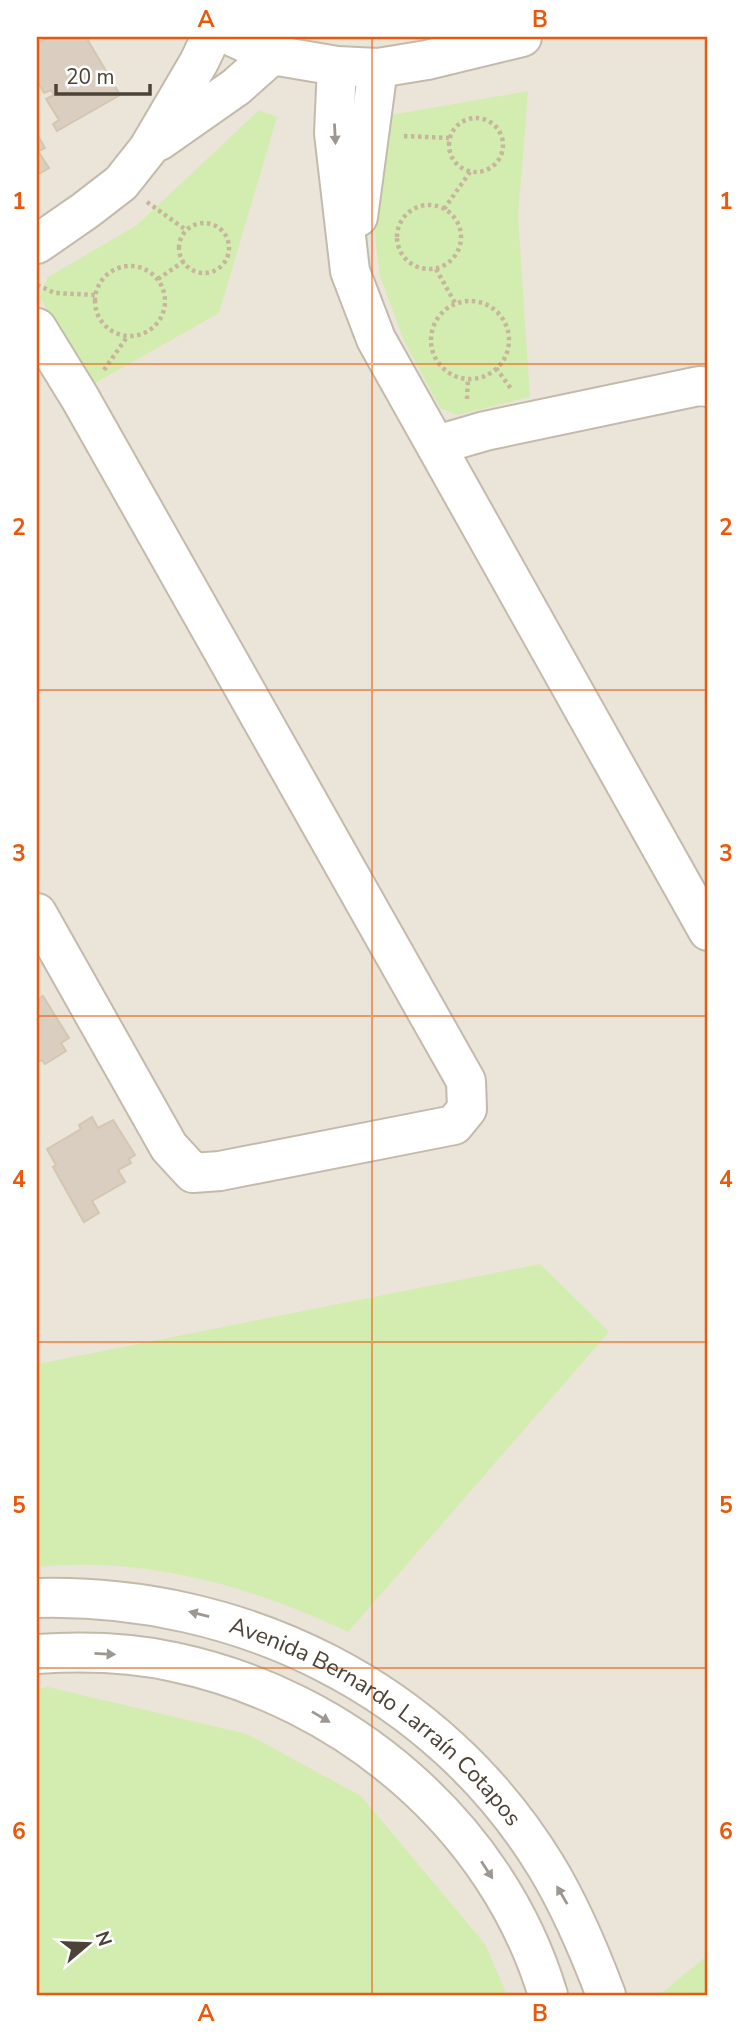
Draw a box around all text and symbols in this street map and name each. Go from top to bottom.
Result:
text: A [197,4,215,35]
text: B [532,4,548,35]
scale bar [56,52,150,96]
text: 20 m [66,63,115,91]
one-way arrow [330,123,341,145]
text: 1 [12,186,26,217]
text: 1 [719,186,733,217]
text: 2 [12,512,26,543]
text: 2 [719,512,733,543]
text: 3 [12,838,26,869]
text: 3 [719,838,733,869]
text: 4 [12,1164,26,1195]
text: 4 [719,1164,733,1195]
text: 5 [12,1490,26,1521]
text: 5 [719,1490,733,1521]
one-way arrow [188,1609,210,1620]
street label: Avenida Bernardo Larraín Cotapos [226,1609,529,1832]
one-way arrow [94,1648,116,1659]
one-way arrow [312,1711,331,1723]
text: 6 [12,1816,26,1847]
text: 6 [719,1816,733,1847]
one-way arrow [480,1860,493,1880]
one-way arrow [556,1885,568,1905]
north arrow [52,1910,122,1980]
text: N [89,1928,118,1950]
text: A [197,1998,215,2029]
text: B [532,1998,548,2029]

